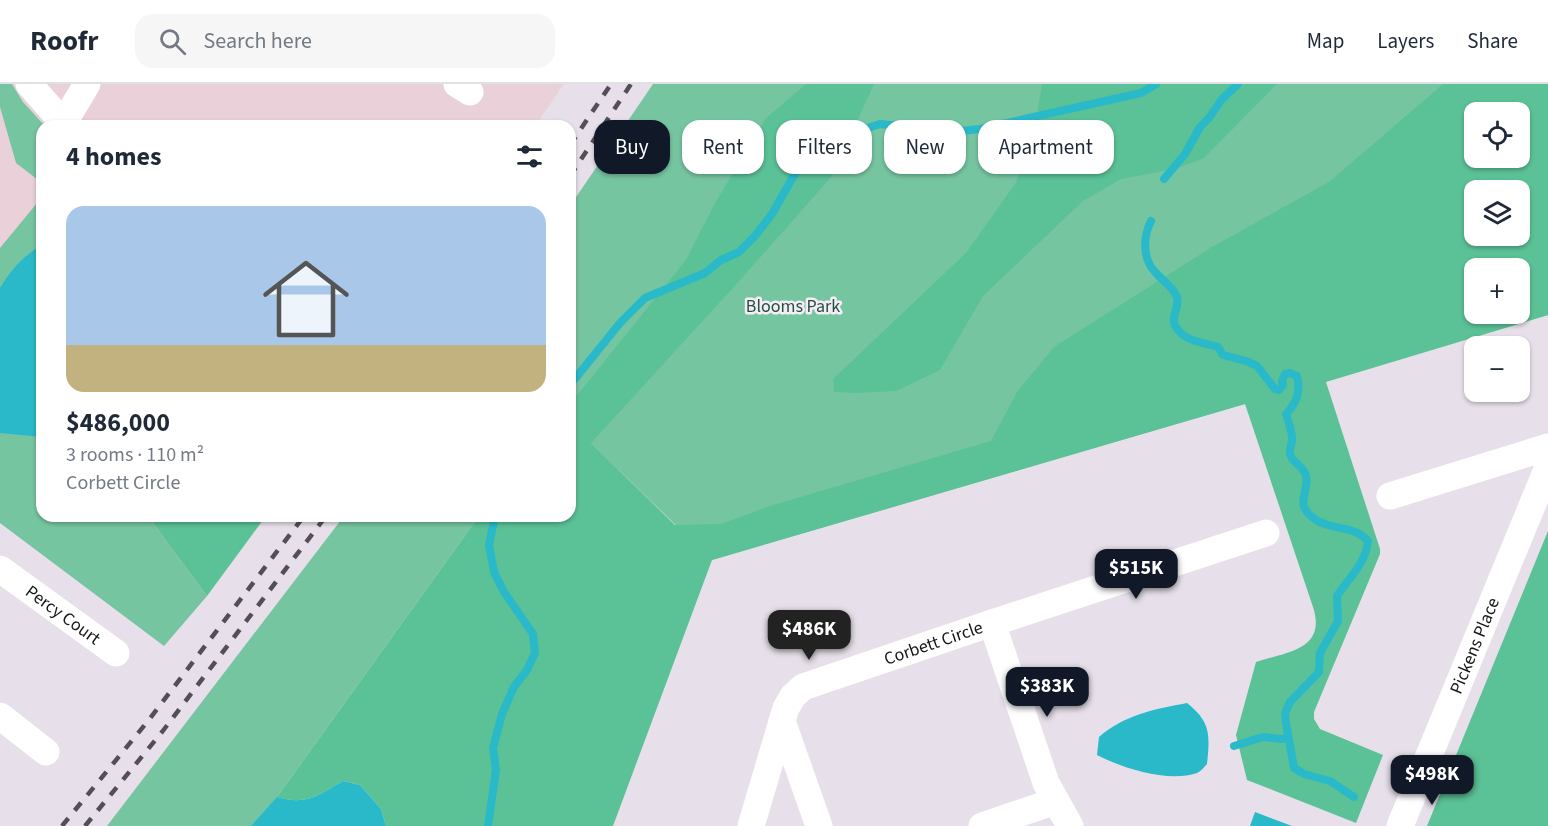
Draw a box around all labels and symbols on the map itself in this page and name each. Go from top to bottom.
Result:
park label: Blooms Park [746,294,840,319]
pin: $515K [1094,549,1178,600]
street label: Percy Court [20,579,106,651]
street label: Pickens Place [1444,594,1506,698]
pin: $486K [767,610,851,661]
street label: Corbett Circle [881,615,986,672]
pin: $383K [1005,667,1089,718]
pin: $498K [1390,755,1474,806]

